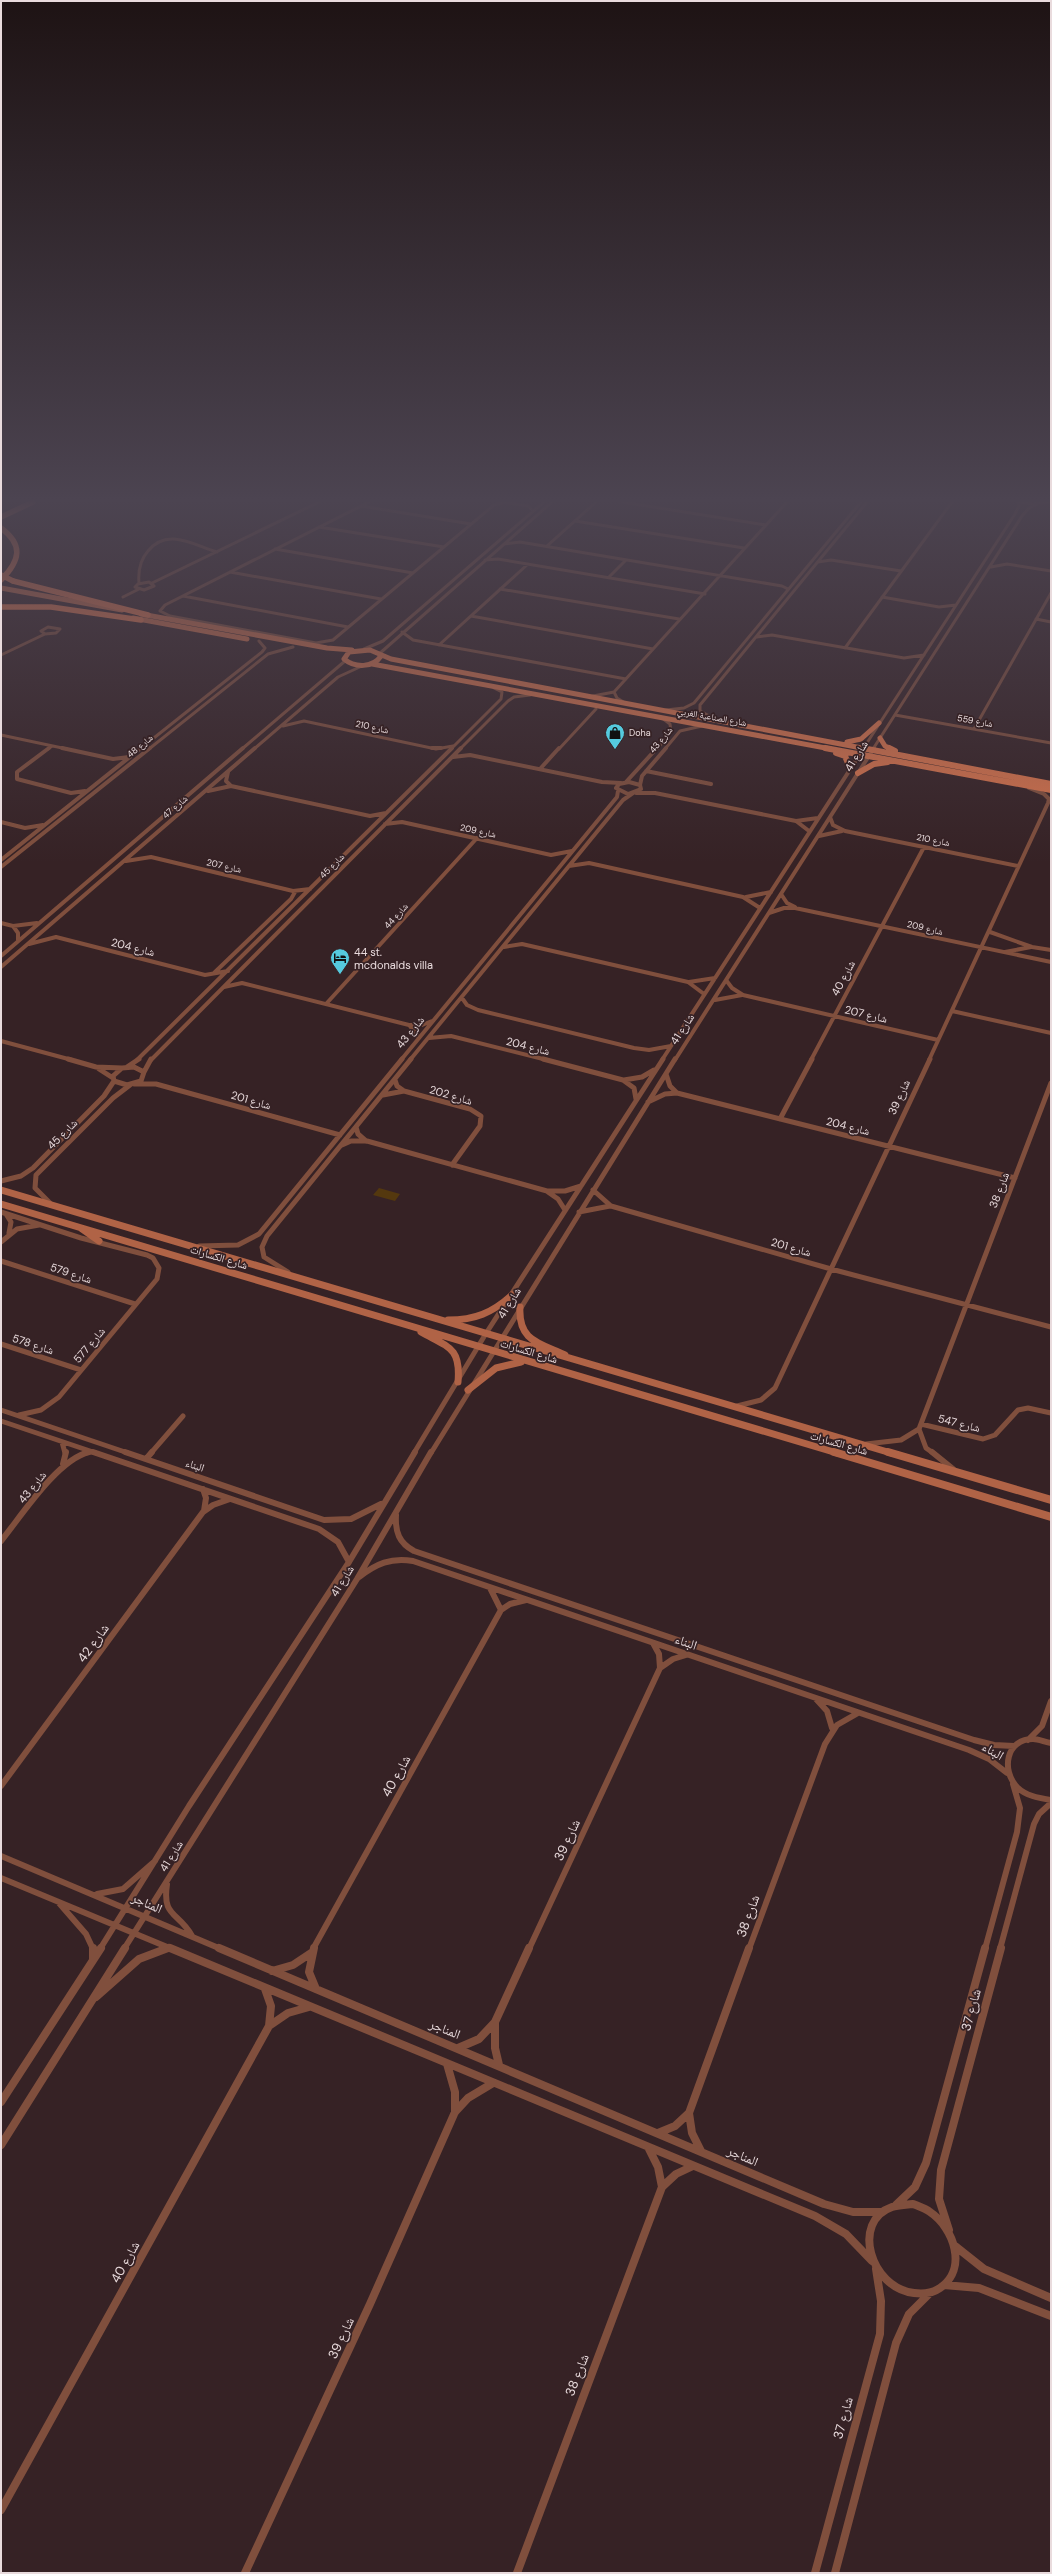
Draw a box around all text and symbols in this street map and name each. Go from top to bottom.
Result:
street label: شارع الصناعية الغربي [676,705,747,730]
street label: شارع 559 [956,712,994,730]
street label: شارع 210 [354,718,390,736]
shop icon: Doha [604,722,626,750]
street label: شارع 43 [647,724,675,755]
place label: Doha [629,727,651,739]
street label: شارع 48 [124,732,156,760]
street label: شارع 41 [841,738,871,774]
street label: شارع 47 [160,793,190,821]
street label: شارع 209 [459,821,497,841]
street label: شارع 210 [915,831,951,849]
street label: شارع 45 [317,851,347,881]
street label: شارع 207 [205,856,243,876]
street label: شارع 44 [381,901,411,931]
street label: شارع 209 [906,918,944,938]
street label: شارع 204 [110,935,156,959]
place label: 44 st. mcdonalds villa [354,945,433,972]
hotel icon: 44 st. mcdonalds villa [329,947,351,975]
street label: شارع 40 [828,958,858,998]
street label: شارع 207 [843,1002,889,1026]
street label: شارع 41 [667,1011,697,1047]
street label: شارع 43 [393,1013,427,1051]
street label: شارع 204 [505,1034,551,1058]
street label: شارع 39 [885,1077,913,1117]
street label: شارع 202 [428,1082,474,1108]
street label: شارع 201 [229,1088,273,1112]
street label: شارع 204 [825,1114,871,1138]
street label: شارع 45 [44,1116,80,1152]
street label: شارع 38 [986,1170,1012,1210]
street label: شارع 201 [769,1235,813,1259]
street label: شارع الكسارات [189,1242,249,1272]
street label: شارع 579 [48,1260,94,1286]
street label: شارع 41 [494,1285,524,1321]
street label: شارع 577 [70,1324,108,1366]
street label: شارع 578 [11,1331,55,1357]
street label: شارع الكسارات [499,1336,559,1366]
street label: شارع 547 [936,1411,982,1435]
street label: شارع الكسارات [809,1428,869,1458]
street label: البناء [184,1455,206,1475]
street label: شارع 43 [15,1468,49,1506]
street label: شارع 41 [327,1563,357,1599]
street label: شارع 42 [73,1620,113,1666]
street label: البناء [673,1630,699,1654]
street label: البناء [979,1738,1007,1764]
street label: شارع 40 [378,1752,415,1800]
street label: شارع 39 [550,1817,585,1864]
street label: شارع 41 [156,1838,186,1874]
street label: المناجر [128,1888,165,1917]
street label: شارع 38 [733,1893,764,1940]
street label: شارع 37 [957,1987,986,2033]
street label: المناجر [426,2015,463,2043]
street label: المناجر [724,2142,761,2170]
street label: شارع 40 [107,2238,144,2286]
street label: شارع 39 [324,2315,359,2362]
street label: شارع 38 [561,2352,594,2399]
street label: شارع 37 [829,2395,858,2441]

